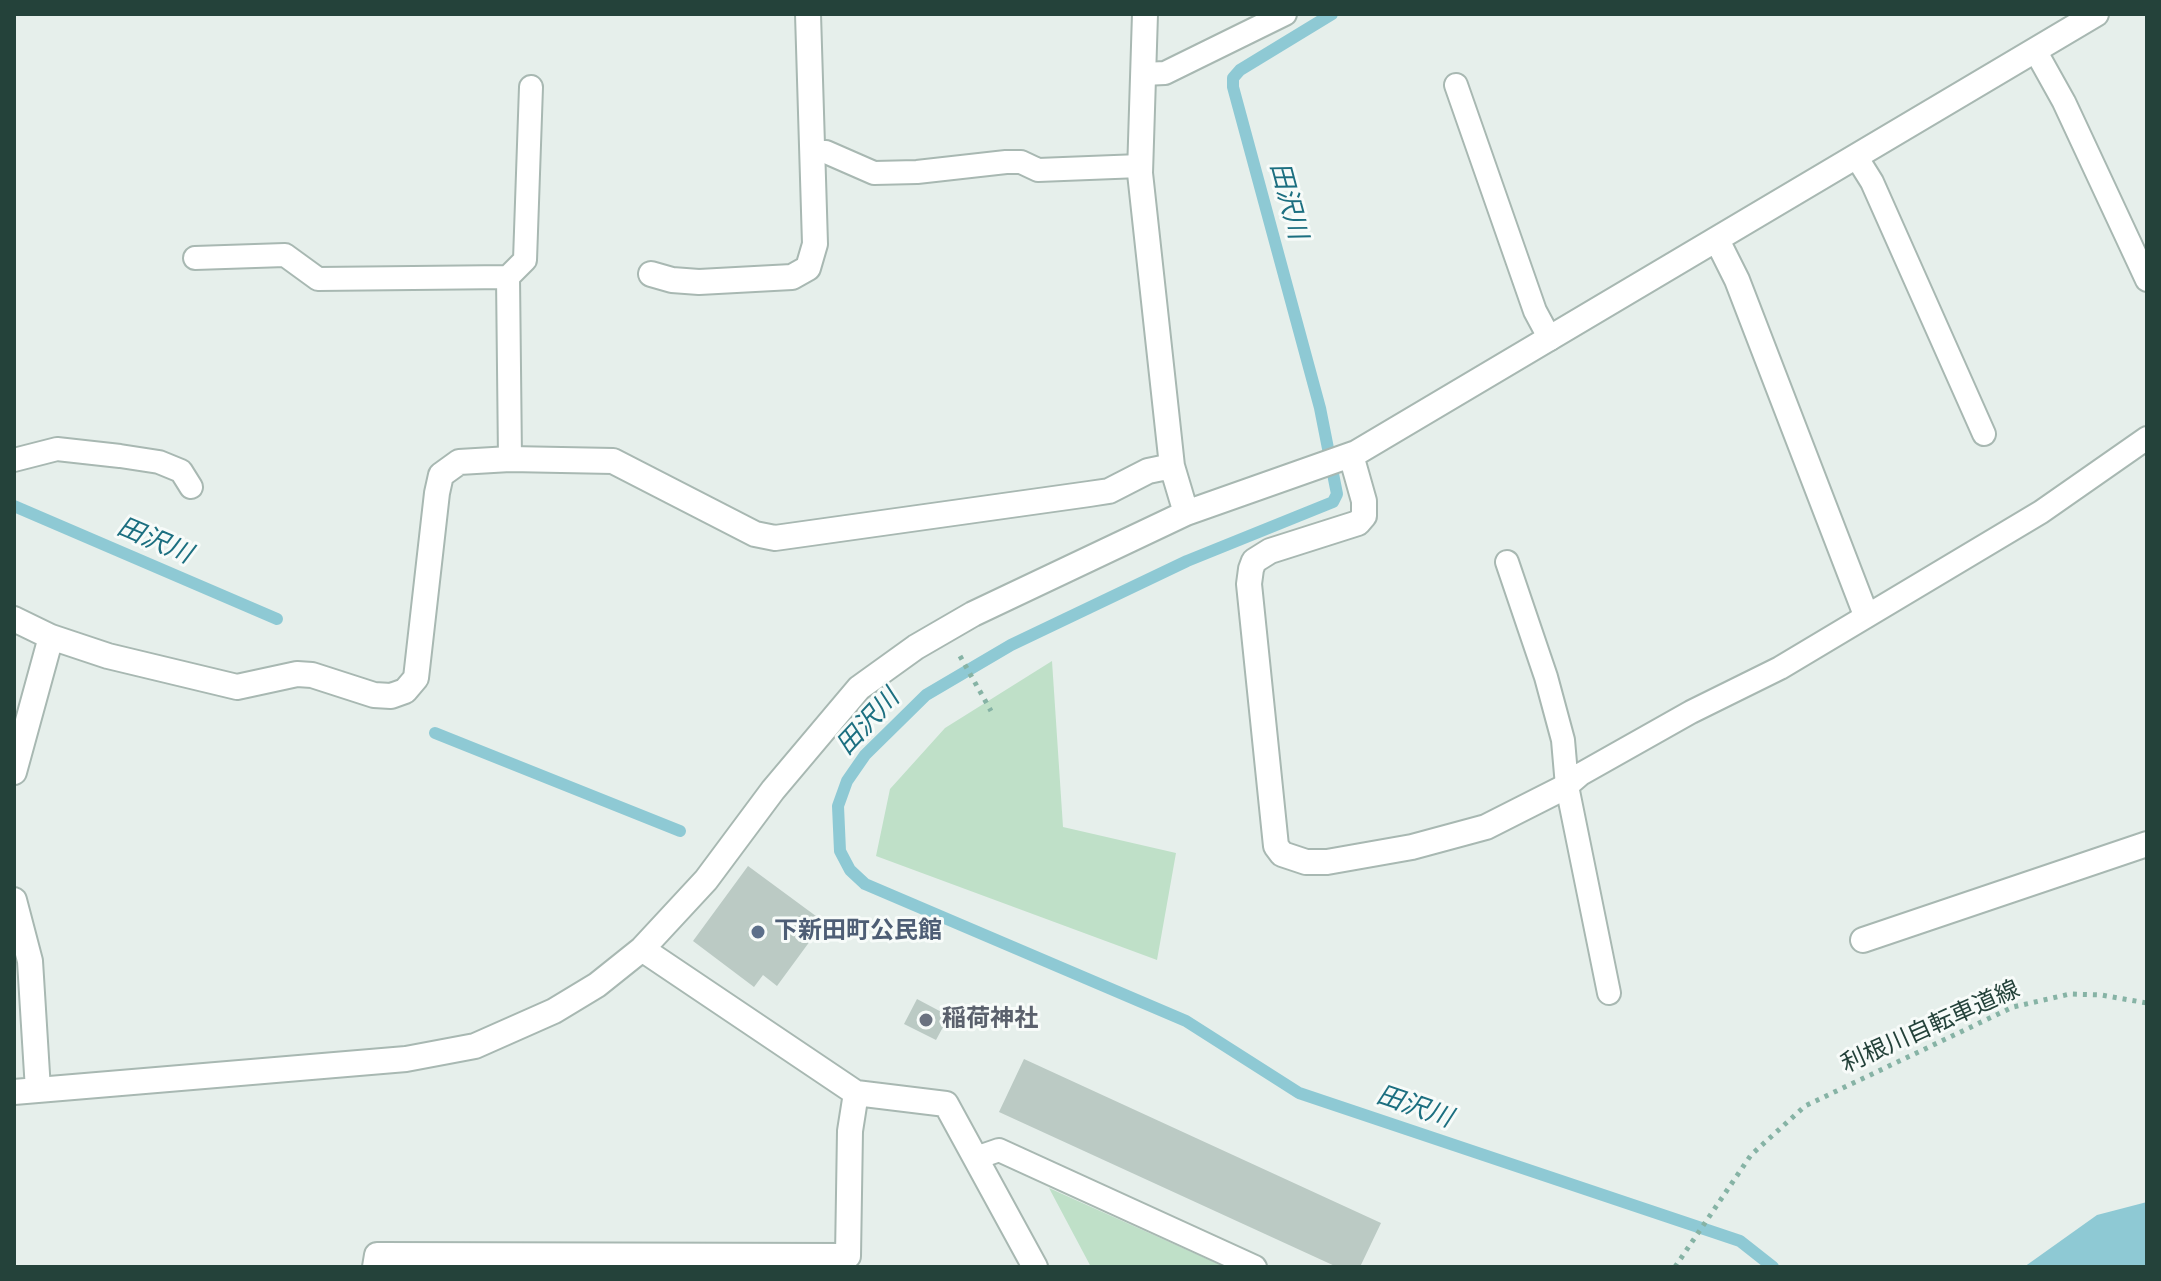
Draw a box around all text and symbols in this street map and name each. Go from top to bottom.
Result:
water label: 田沢川 [1262,159,1312,243]
water label: 田沢川 [112,512,196,572]
water label: 田沢川 [831,684,907,762]
place label: 下新田町公民館 [774,918,942,946]
marker: 下新田町公民館 [749,923,767,941]
street label: 利根川自転車道線 [1837,976,2025,1080]
place label: 稲荷神社 [942,1006,1038,1034]
marker: 稲荷神社 [917,1011,935,1029]
water label: 田沢川 [1372,1081,1456,1135]

